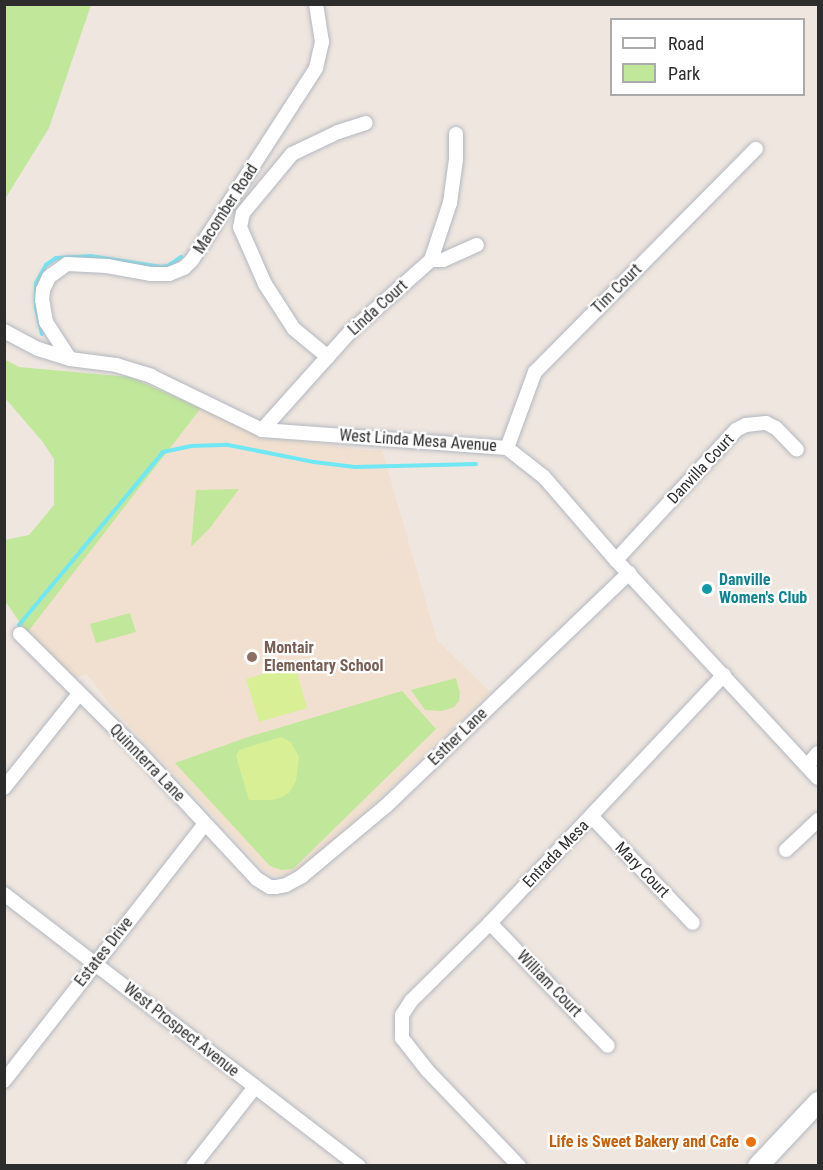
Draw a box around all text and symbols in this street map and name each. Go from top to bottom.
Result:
legend [610,18,805,96]
text: Road [668,33,704,54]
text: Park [668,63,700,84]
street label: Macomber Road [190,160,262,258]
street label: Tim Court [588,260,646,318]
street label: Linda Court [344,276,412,340]
street label: West Linda Mesa Avenue [339,426,497,456]
street label: Danvilla Court [664,430,738,508]
place label: Danville Women's Club [719,570,807,608]
marker: Danville Women's Club [700,582,714,596]
place label: Montair Elementary School [264,638,383,676]
marker: Montair Elementary School [245,650,259,664]
street label: Esther Lane [425,704,491,770]
street label: Quinnterra Lane [105,720,189,806]
street label: Entrada Mesa [519,816,593,892]
street label: Mary Court [611,838,673,902]
street label: Estates Drive [71,913,137,991]
street label: William Court [513,947,585,1021]
street label: West Prospect Avenue [119,979,243,1081]
place label: Life is Sweet Bakery and Cafe [549,1132,739,1152]
marker: Life is Sweet Bakery and Cafe [744,1135,758,1149]

